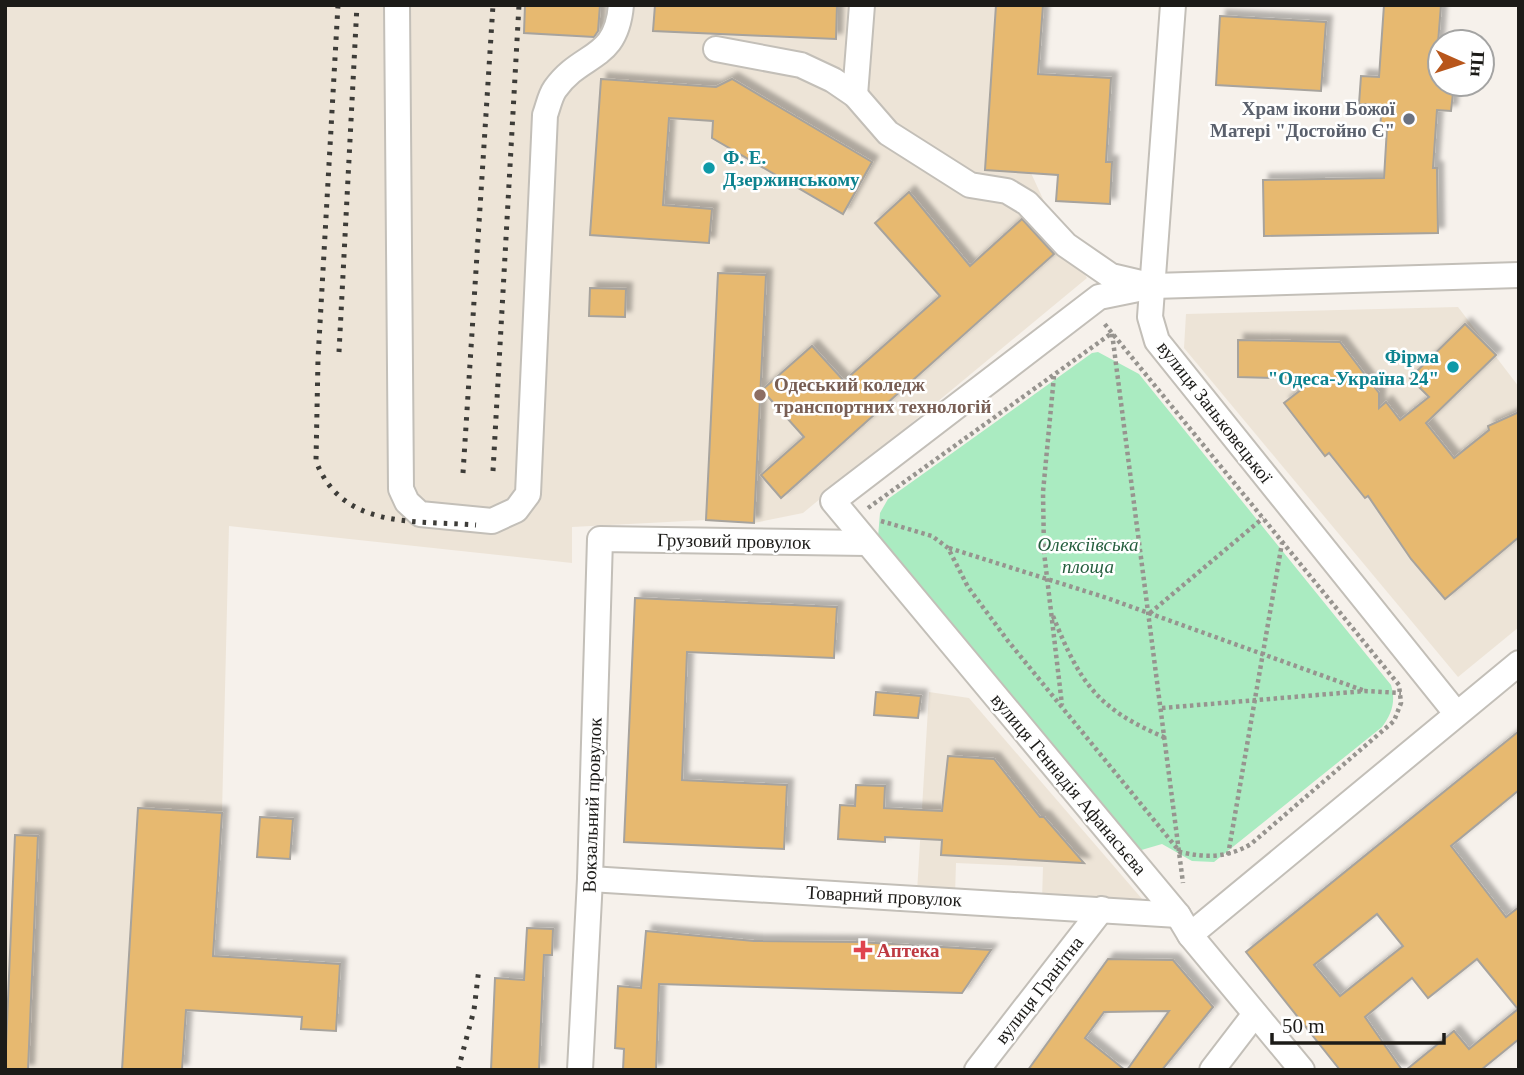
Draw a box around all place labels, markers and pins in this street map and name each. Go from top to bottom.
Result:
place label: Храм ікони Божої Матері "Достойно Є" [1210,98,1396,141]
marker: Храм ікони Божої Матері "Достойно Є" [1401,111,1417,127]
place label: Ф. Е. Дзержинському [723,147,860,190]
marker: Ф. Е. Дзержинському [701,160,717,176]
place label: Фірма "Одеса-Україна 24" [1268,346,1439,389]
marker: Фірма "Одеса-Україна 24" [1445,359,1461,375]
place label: Одеський коледж транспортних технологій [774,374,991,417]
marker: Одеський коледж транспортних технологій [752,387,768,403]
place label: Аптека [877,940,940,961]
marker: Аптека [855,942,871,958]

